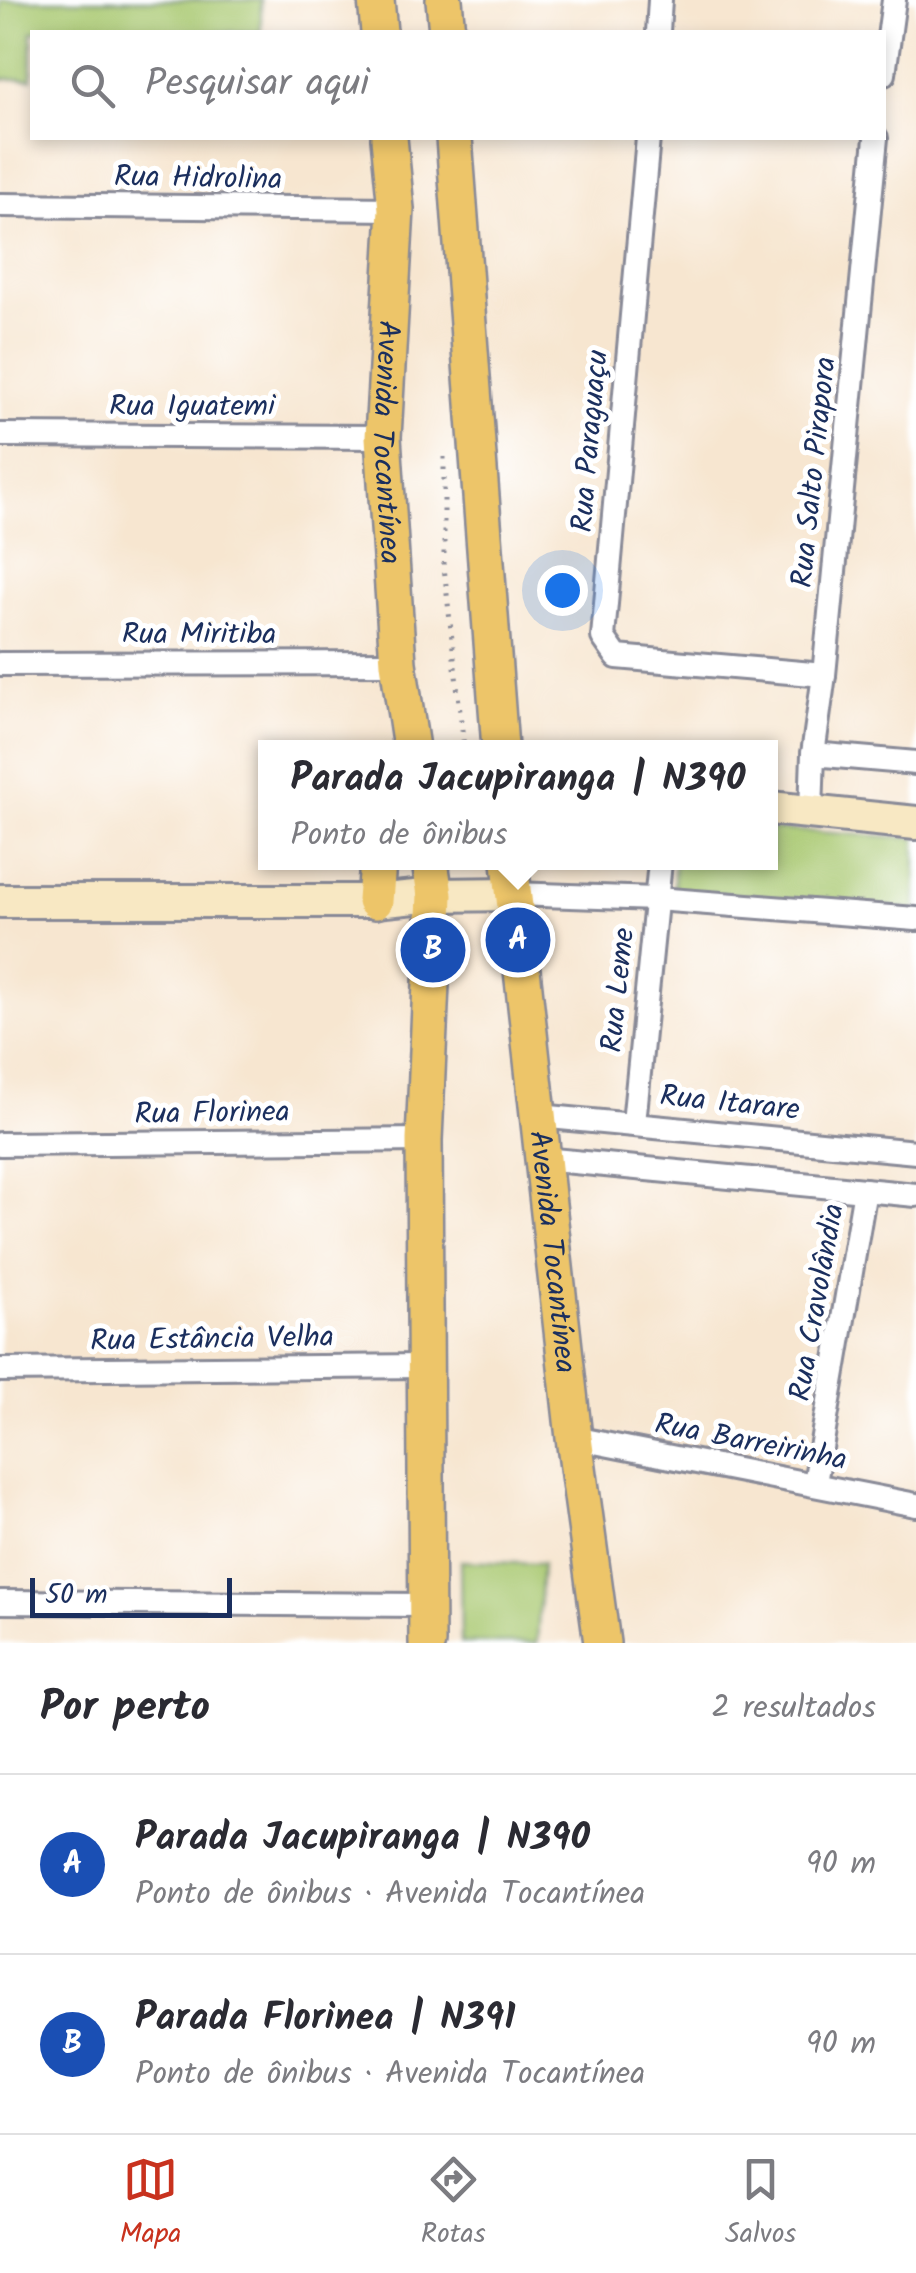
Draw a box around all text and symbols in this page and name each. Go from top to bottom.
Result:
search box [30,30,886,140]
text: Pesquisar aqui [145,55,369,115]
icon: search [65,58,120,113]
street label: Rua Hidrolina [113,154,283,204]
street label: Avenida Tocantínea [356,319,413,566]
street label: Rua Paraguaçu [559,348,623,534]
street label: Rua Salto Pirapora [779,354,851,590]
street label: Rua Iguatemi [109,383,277,431]
your location [537,565,588,616]
street label: Rua Miritiba [122,611,276,659]
popup [258,740,778,870]
text: Parada Jacupiranga | N390 [290,750,746,810]
text: Ponto de ônibus [290,810,507,861]
pin: A [486,902,550,978]
pin: B [400,912,466,988]
street label: Rua Leme [589,925,649,1055]
street label: Rua Itarare [657,1073,802,1135]
street label: Rua Florinea [134,1089,290,1139]
street label: Avenida Tocantínea [514,1128,589,1376]
street label: Rua Cravolândia [777,1200,859,1405]
street label: Rua Estância Velha [90,1314,334,1366]
street label: Rua Barreirinha [650,1401,851,1485]
scale bar [30,1573,232,1618]
text: 50 m [45,1573,108,1618]
text: Por perto [40,1675,210,1742]
text: 2 resultados [711,1683,876,1734]
text: Parada Jacupiranga | N390 [135,1809,590,1869]
text: A [62,1839,83,1890]
text: 90 m [806,1839,876,1890]
text: Ponto de ônibus · Avenida Tocantínea [135,1869,645,1920]
text: Parada Florinea | N391 [135,1989,516,2049]
text: B [63,2019,82,2070]
text: 90 m [806,2019,876,2070]
text: Ponto de ônibus · Avenida Tocantínea [135,2049,645,2100]
tab: Mapa [120,2152,181,2257]
tab: Rotas [421,2152,486,2257]
tab: Salvos [725,2152,796,2257]

